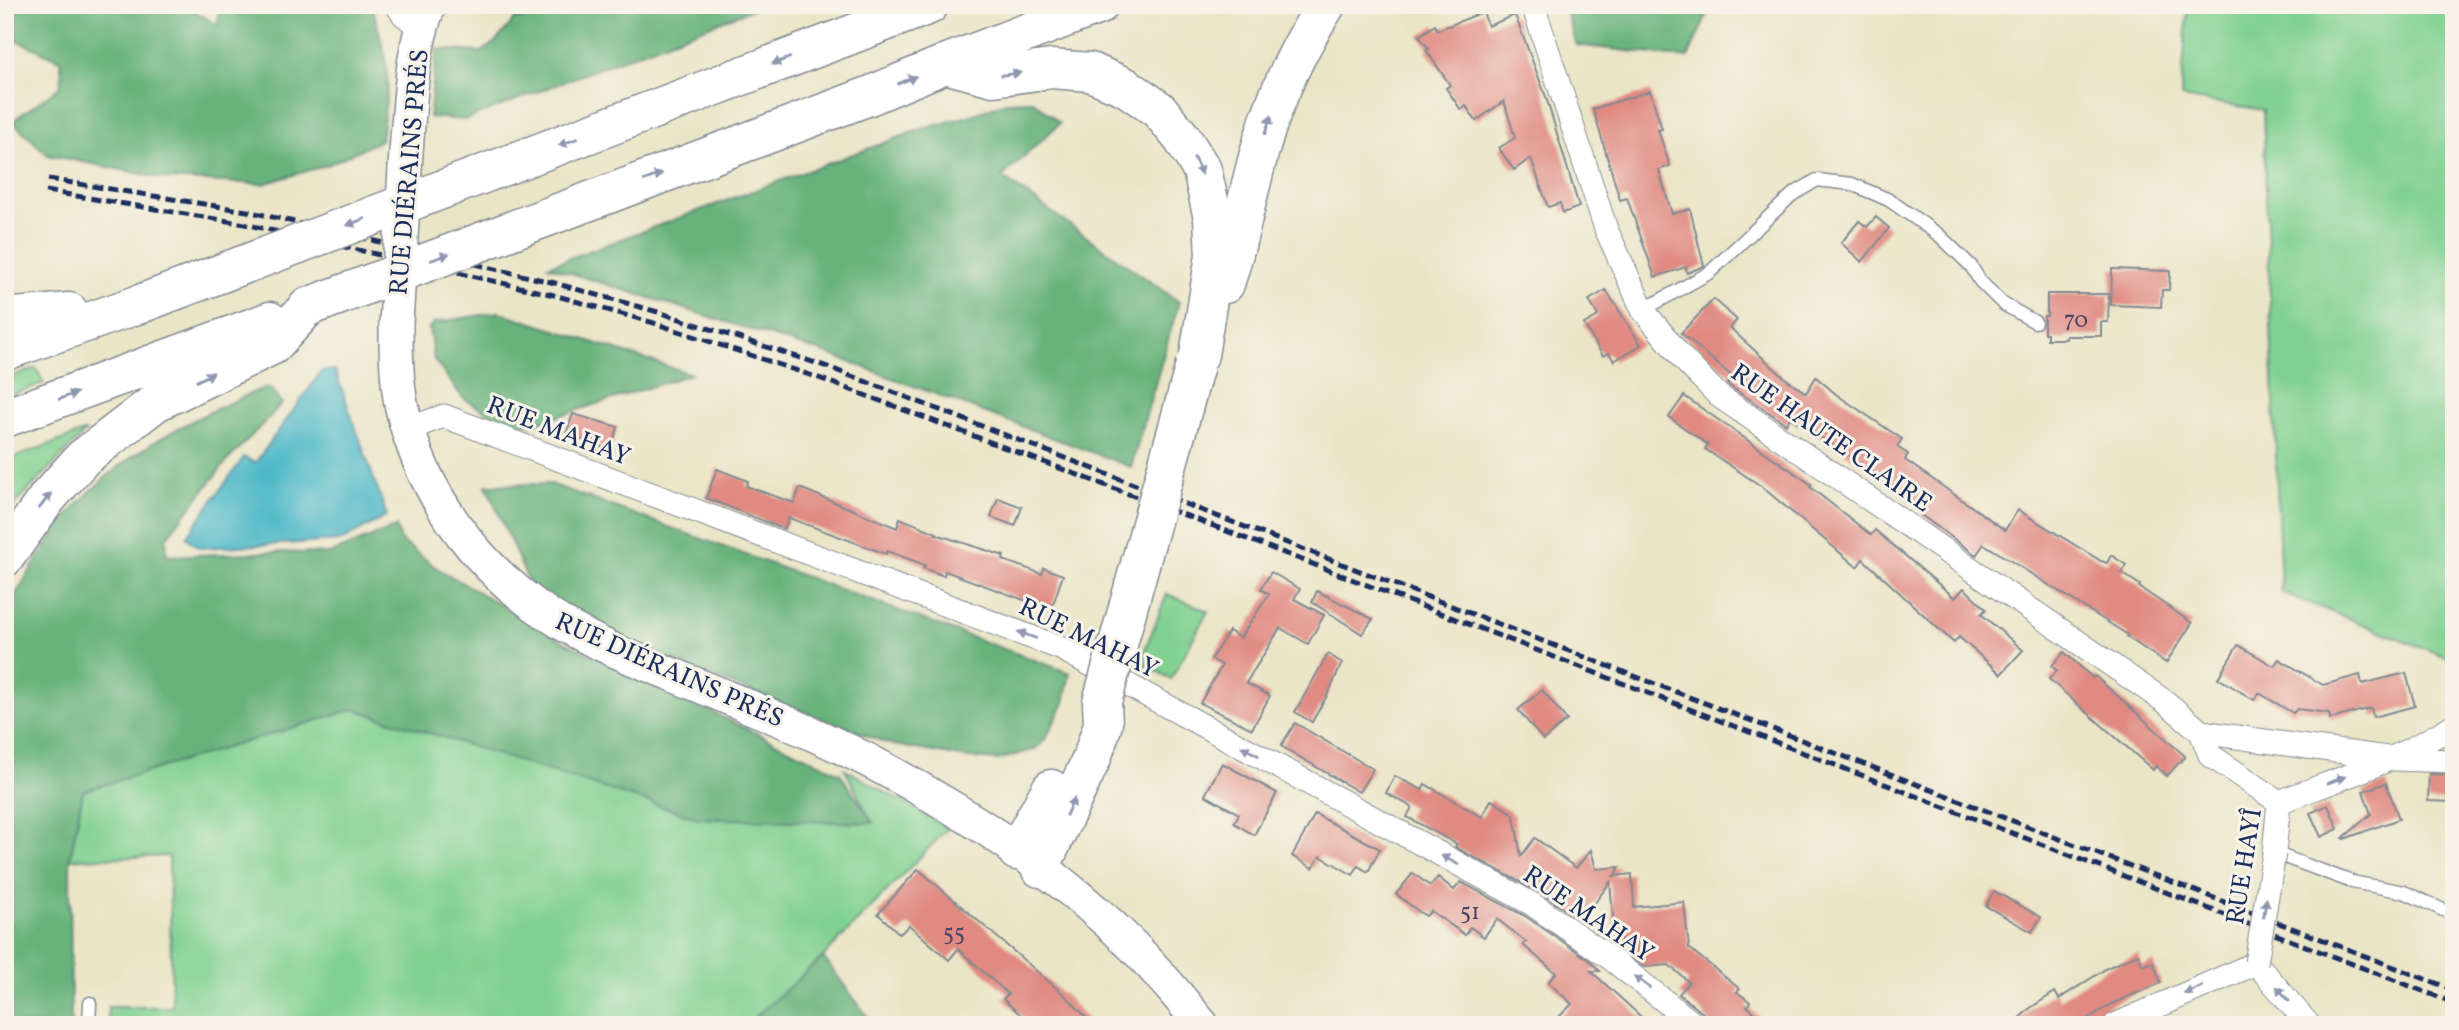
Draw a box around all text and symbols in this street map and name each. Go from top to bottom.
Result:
street label: RUE DIÉRAINS PRÉS [381,48,439,297]
one-way arrow [771,56,792,67]
one-way arrow [1000,69,1022,80]
one-way arrow [897,74,917,86]
one-way arrow [1263,115,1274,136]
one-way arrow [558,136,579,147]
one-way arrow [1193,156,1204,176]
one-way arrow [643,172,664,183]
one-way arrow [345,217,366,228]
one-way arrow [430,252,451,263]
house number: 70 [2064,305,2088,337]
street label: RUE HAUTE CLAIRE [1723,356,1939,522]
one-way arrow [195,372,215,383]
street label: RUE MAHAY [481,388,635,476]
one-way arrow [58,390,79,401]
one-way arrow [38,493,53,511]
street label: RUE MAHAY [1012,590,1164,688]
street label: RUE DIÉRAINS PRÉS [549,604,789,737]
one-way arrow [1016,630,1037,641]
one-way arrow [1241,745,1260,757]
one-way arrow [2326,775,2347,786]
one-way arrow [1064,797,1076,817]
street label: RUE HAYÎ [2218,805,2272,927]
one-way arrow [1441,854,1460,866]
street label: RUE MAHAY [1515,858,1660,972]
house number: 51 [1460,897,1480,929]
one-way arrow [2260,897,2271,919]
house number: 55 [943,918,965,950]
one-way arrow [1633,975,1651,989]
one-way arrow [2183,985,2204,996]
one-way arrow [2275,985,2291,1003]

